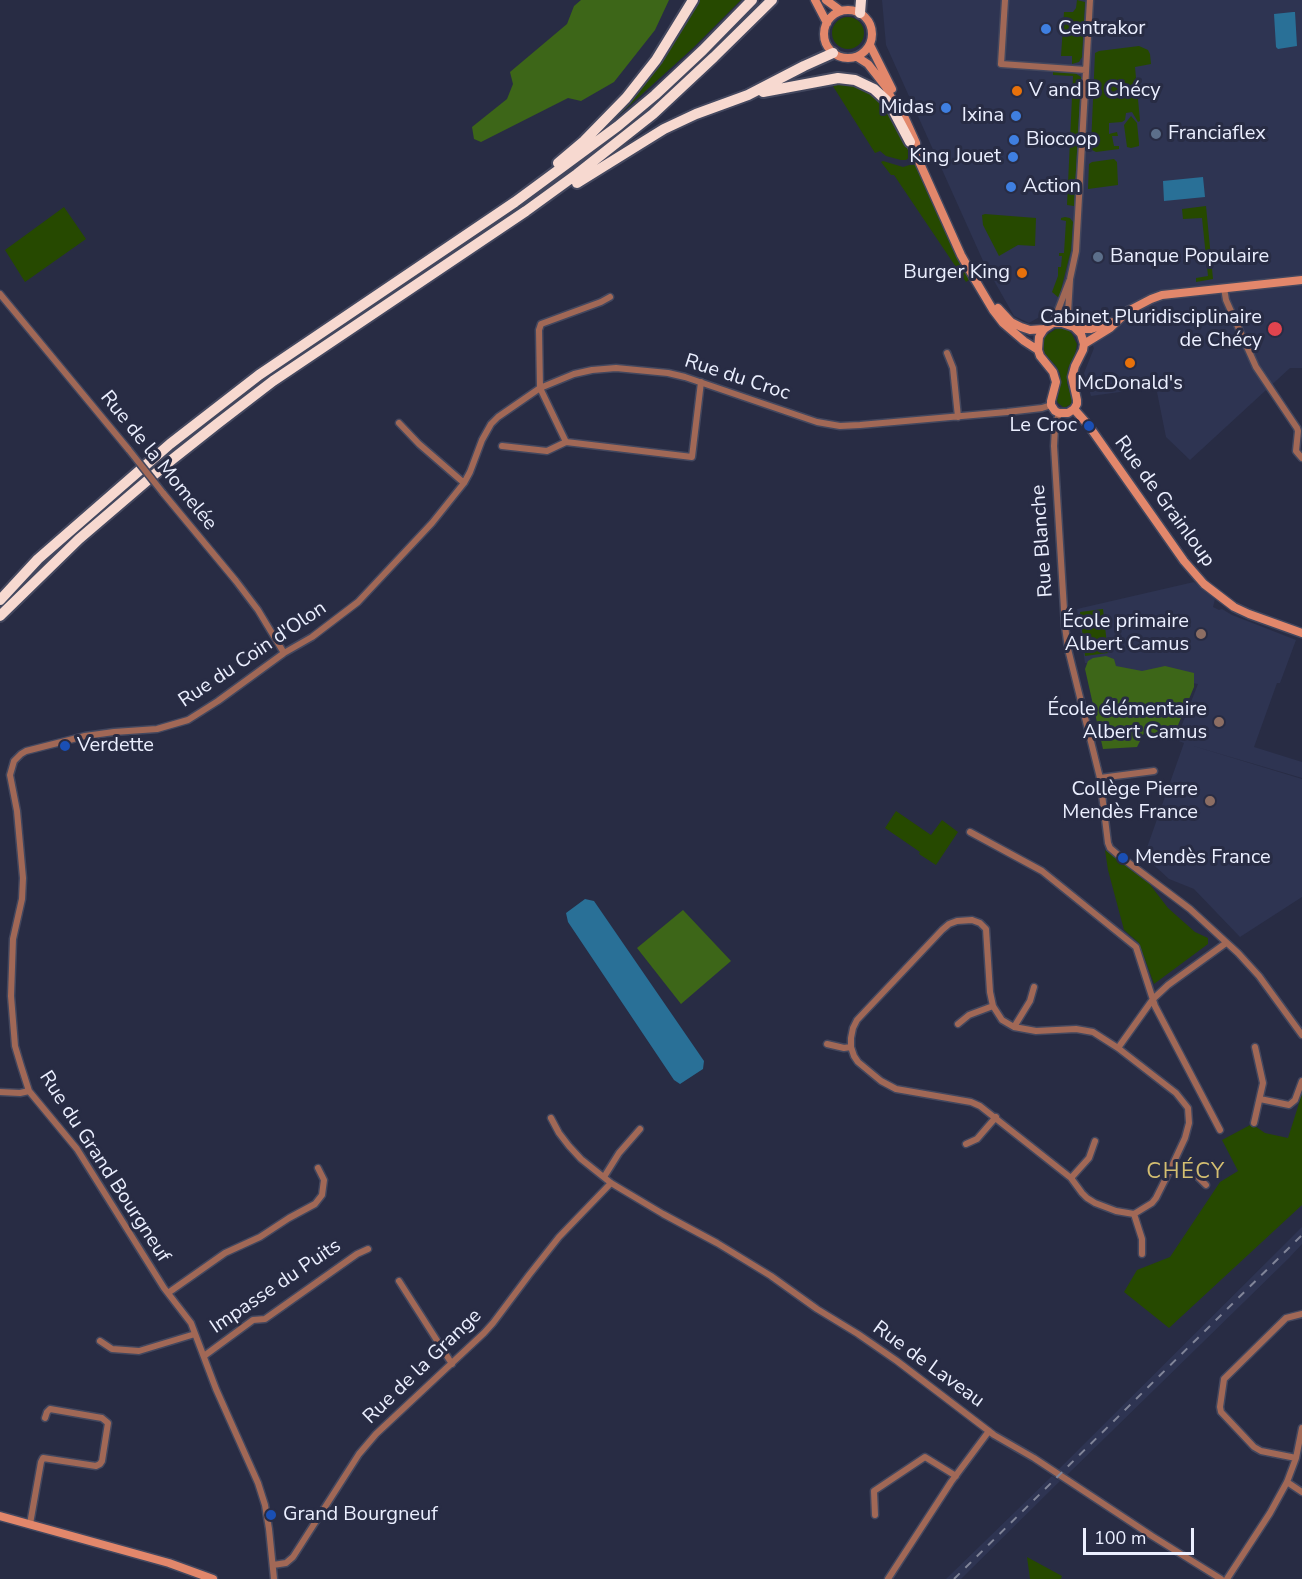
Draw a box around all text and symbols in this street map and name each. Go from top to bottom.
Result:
place label: Centrakor [1058,17,1145,41]
marker: Centrakor [1039,22,1053,36]
place label: V and B Chécy [1029,79,1160,103]
marker: V and B Chécy [1010,84,1024,98]
place label: Midas [880,96,934,120]
marker: Midas [939,101,953,115]
place label: Ixina [962,104,1004,128]
marker: Ixina [1009,109,1023,123]
place label: Franciaflex [1168,122,1266,146]
marker: Franciaflex [1149,127,1163,141]
place label: Biocoop [1026,128,1098,152]
marker: Biocoop [1007,133,1021,147]
place label: King Jouet [909,145,1001,169]
marker: King Jouet [1006,150,1020,164]
place label: Action [1023,175,1081,199]
marker: Action [1004,180,1018,194]
place label: Banque Populaire [1110,245,1269,269]
marker: Banque Populaire [1091,250,1105,264]
place label: Burger King [903,261,1010,285]
marker: Burger King [1015,266,1029,280]
place label: Cabinet Pluridisciplinaire de Chécy [1040,306,1262,353]
marker: Cabinet Pluridisciplinaire de Chécy [1266,320,1284,338]
street label: Rue du Croc [681,350,793,406]
marker: McDonald's [1123,356,1137,370]
place label: McDonald's [1077,372,1183,396]
street label: Rue de la Momelée [94,386,222,536]
place label: Le Croc [1010,414,1077,438]
marker: Le Croc [1082,419,1096,433]
street label: Rue de Grainloup [1108,432,1220,572]
street label: Rue Blanche [1027,484,1059,598]
street label: Rue du Coin d'Olon [175,597,331,713]
place label: École primaire Albert Camus [1062,610,1189,657]
marker: École primaire Albert Camus [1194,627,1208,641]
place label: École élémentaire Albert Camus [1048,698,1207,745]
marker: École élémentaire Albert Camus [1212,715,1226,729]
place label: Verdette [77,734,154,758]
marker: Verdette [58,739,72,753]
place label: Collège Pierre Mendès France [1062,778,1198,825]
marker: Collège Pierre Mendès France [1203,794,1217,808]
place label: Mendès France [1135,846,1271,870]
marker: Mendès France [1116,851,1130,865]
street label: Rue du Grand Bourgneuf [33,1067,175,1267]
district label: CHÉCY [1146,1160,1226,1186]
street label: Impasse du Puits [206,1234,346,1340]
street label: Rue de la Grange [359,1304,487,1430]
street label: Rue de Laveau [868,1317,988,1413]
place label: Grand Bourgneuf [283,1503,438,1527]
marker: Grand Bourgneuf [264,1508,278,1522]
scale bar [1086,1516,1197,1554]
text: 100 m [1094,1526,1146,1550]

